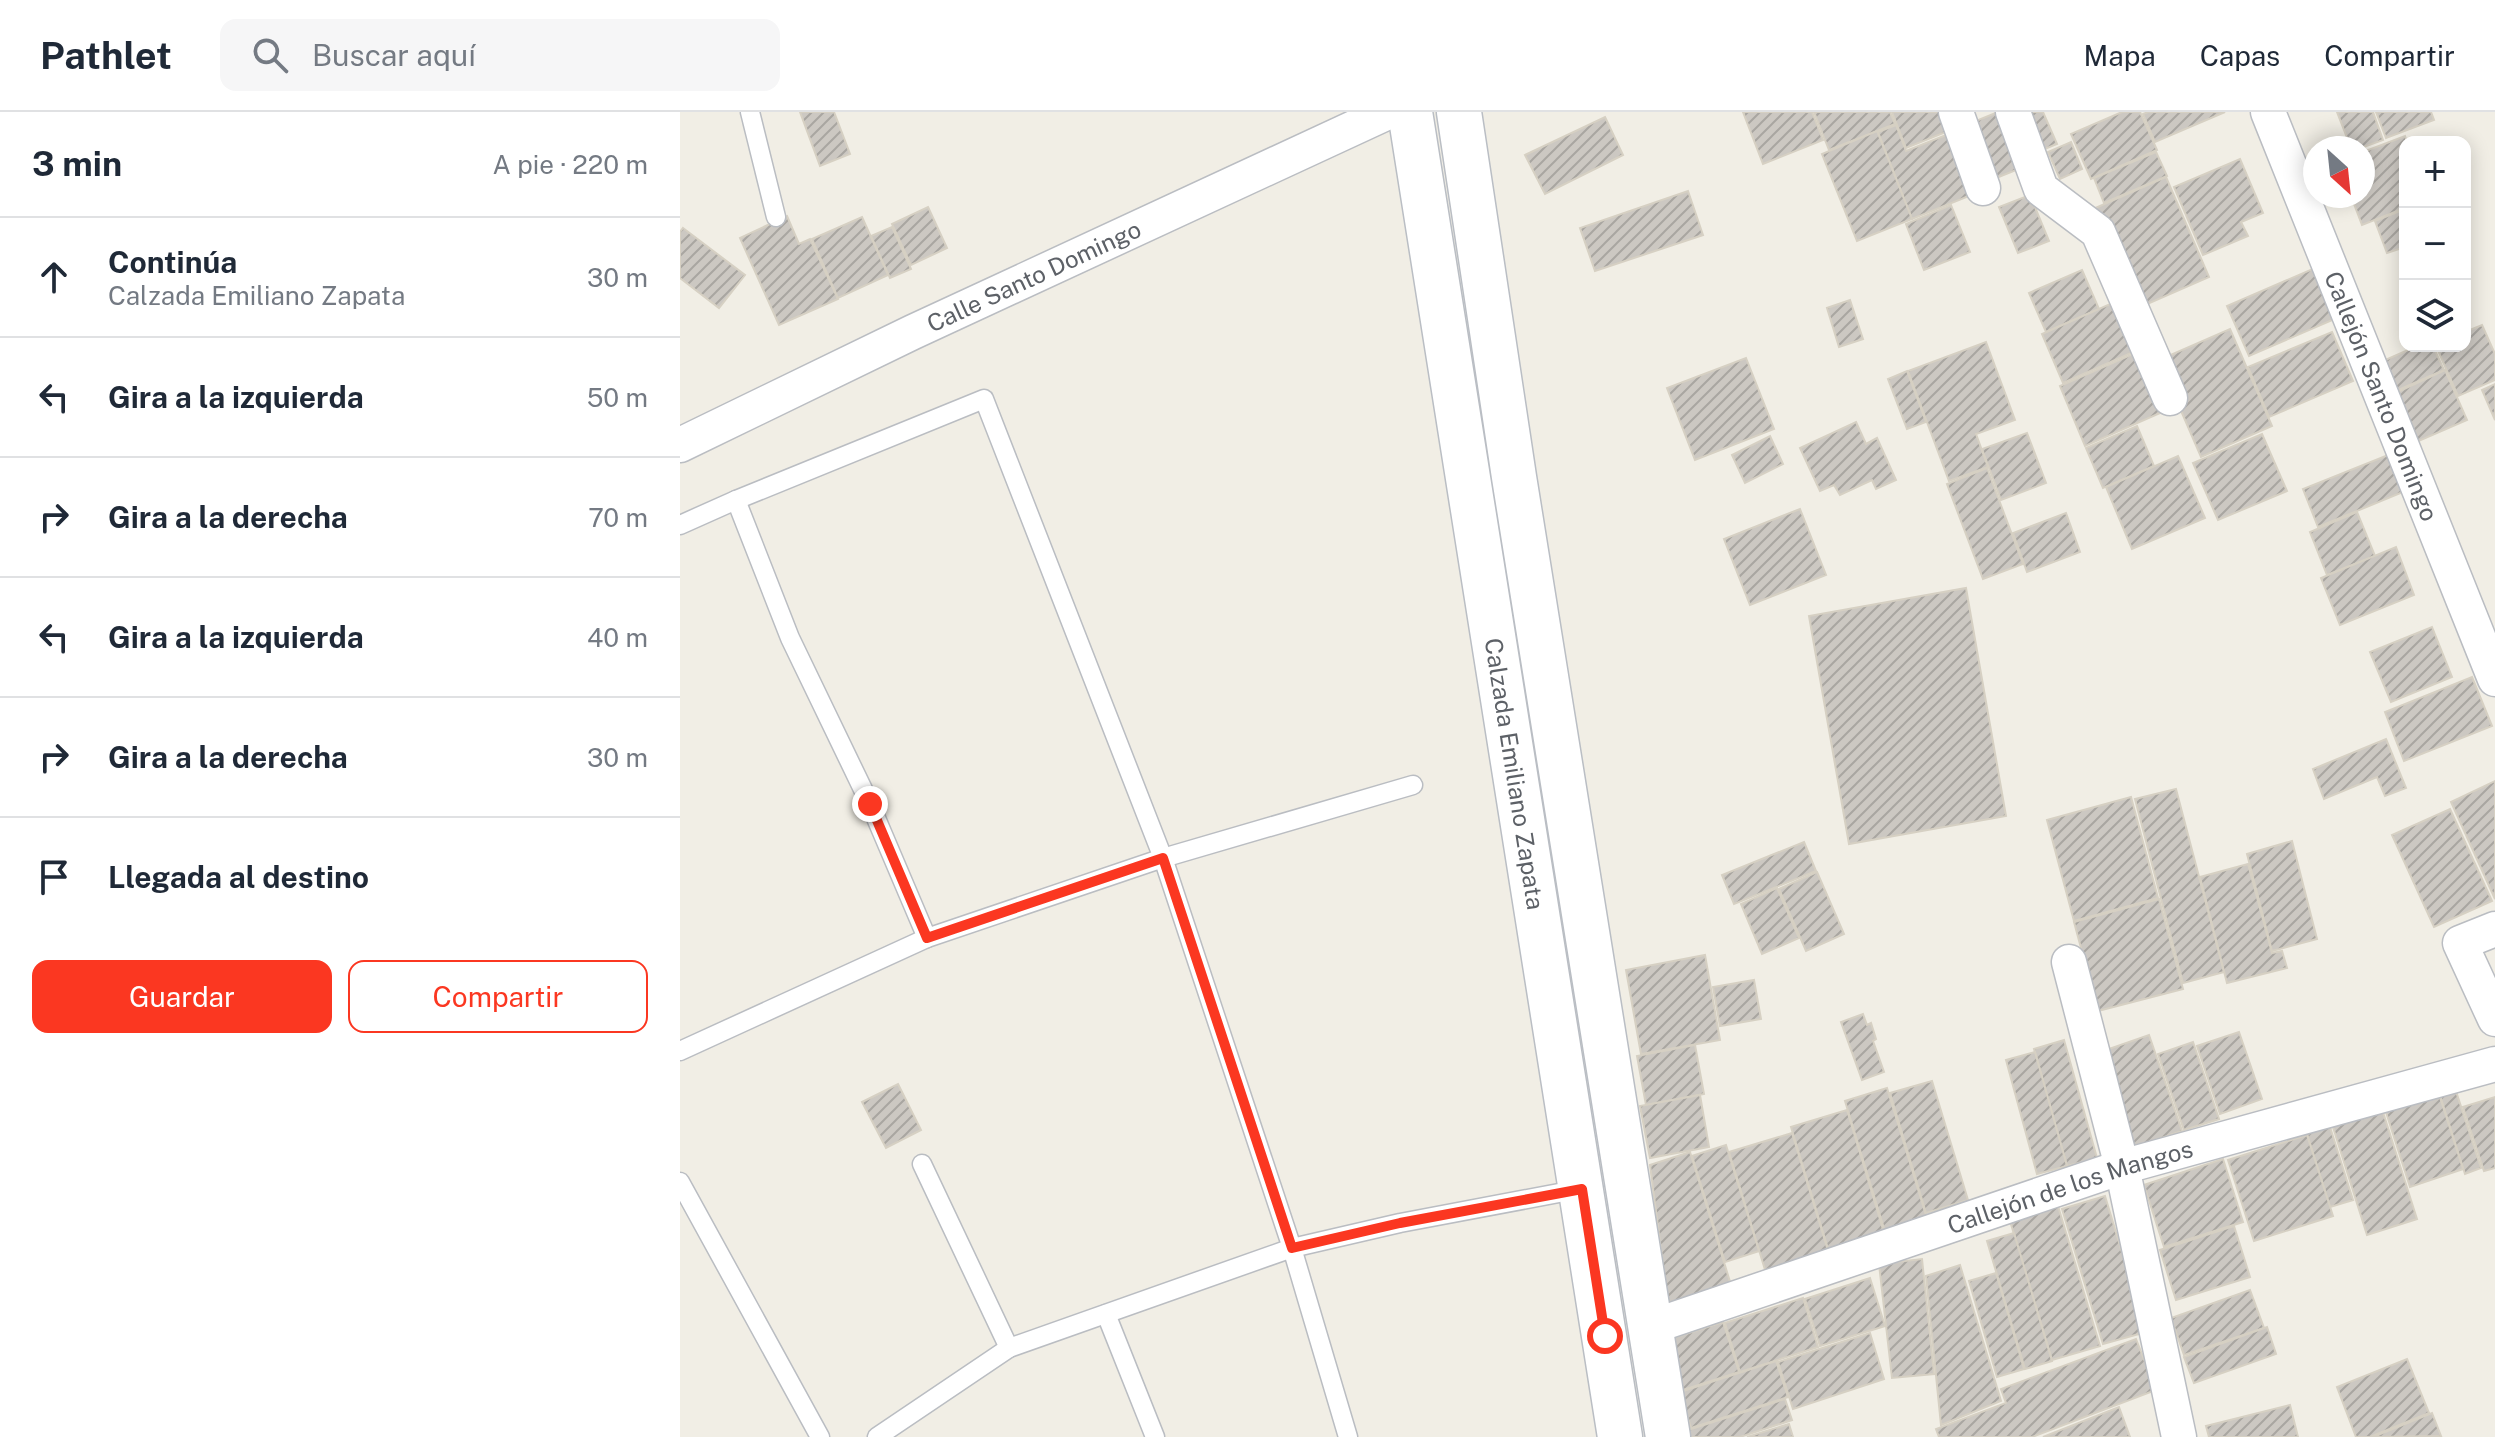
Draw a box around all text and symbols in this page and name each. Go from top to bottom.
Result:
search box [220,19,780,91]
text: Pathlet [40,33,172,78]
icon: search [248,33,292,77]
text: Buscar aquí [312,37,476,73]
text: Mapa [2083,39,2156,72]
text: Capas [2200,39,2280,72]
text: Compartir [2324,39,2455,72]
north arrow [2303,136,2375,208]
map controls [2399,136,2471,352]
button: + [2399,136,2471,208]
text: 3 min [32,144,122,184]
text: A pie · 220 m [493,149,648,180]
button: − [2399,208,2471,280]
street label: Calle Santo Domingo [922,215,1145,338]
text: Continúa [108,244,237,280]
icon: ahead [32,255,76,299]
text: 30 m [587,262,648,293]
street label: Callejón Santo Domingo [2319,267,2444,525]
text: Calzada Emiliano Zapata [108,280,405,311]
button: layers [2399,280,2471,352]
icon: left [32,375,76,419]
text: Gira a la izquierda [108,379,364,415]
text: 50 m [587,382,648,413]
icon: right [32,495,76,539]
text: Gira a la derecha [108,499,348,535]
text: 70 m [588,502,648,533]
icon: left [32,615,76,659]
text: Gira a la izquierda [108,619,364,655]
text: 40 m [587,622,648,653]
street label: Calzada Emiliano Zapata [1480,636,1550,912]
icon: right [32,735,76,779]
text: Gira a la derecha [108,739,348,775]
text: 30 m [587,742,648,773]
route end [852,786,888,822]
icon: arrive [32,855,76,899]
text: Llegada al destino [108,859,369,895]
button: Guardar [32,960,332,1033]
button: Compartir [348,960,648,1033]
street label: Callejón de los Mangos [1944,1134,2196,1239]
route start [1587,1318,1623,1354]

